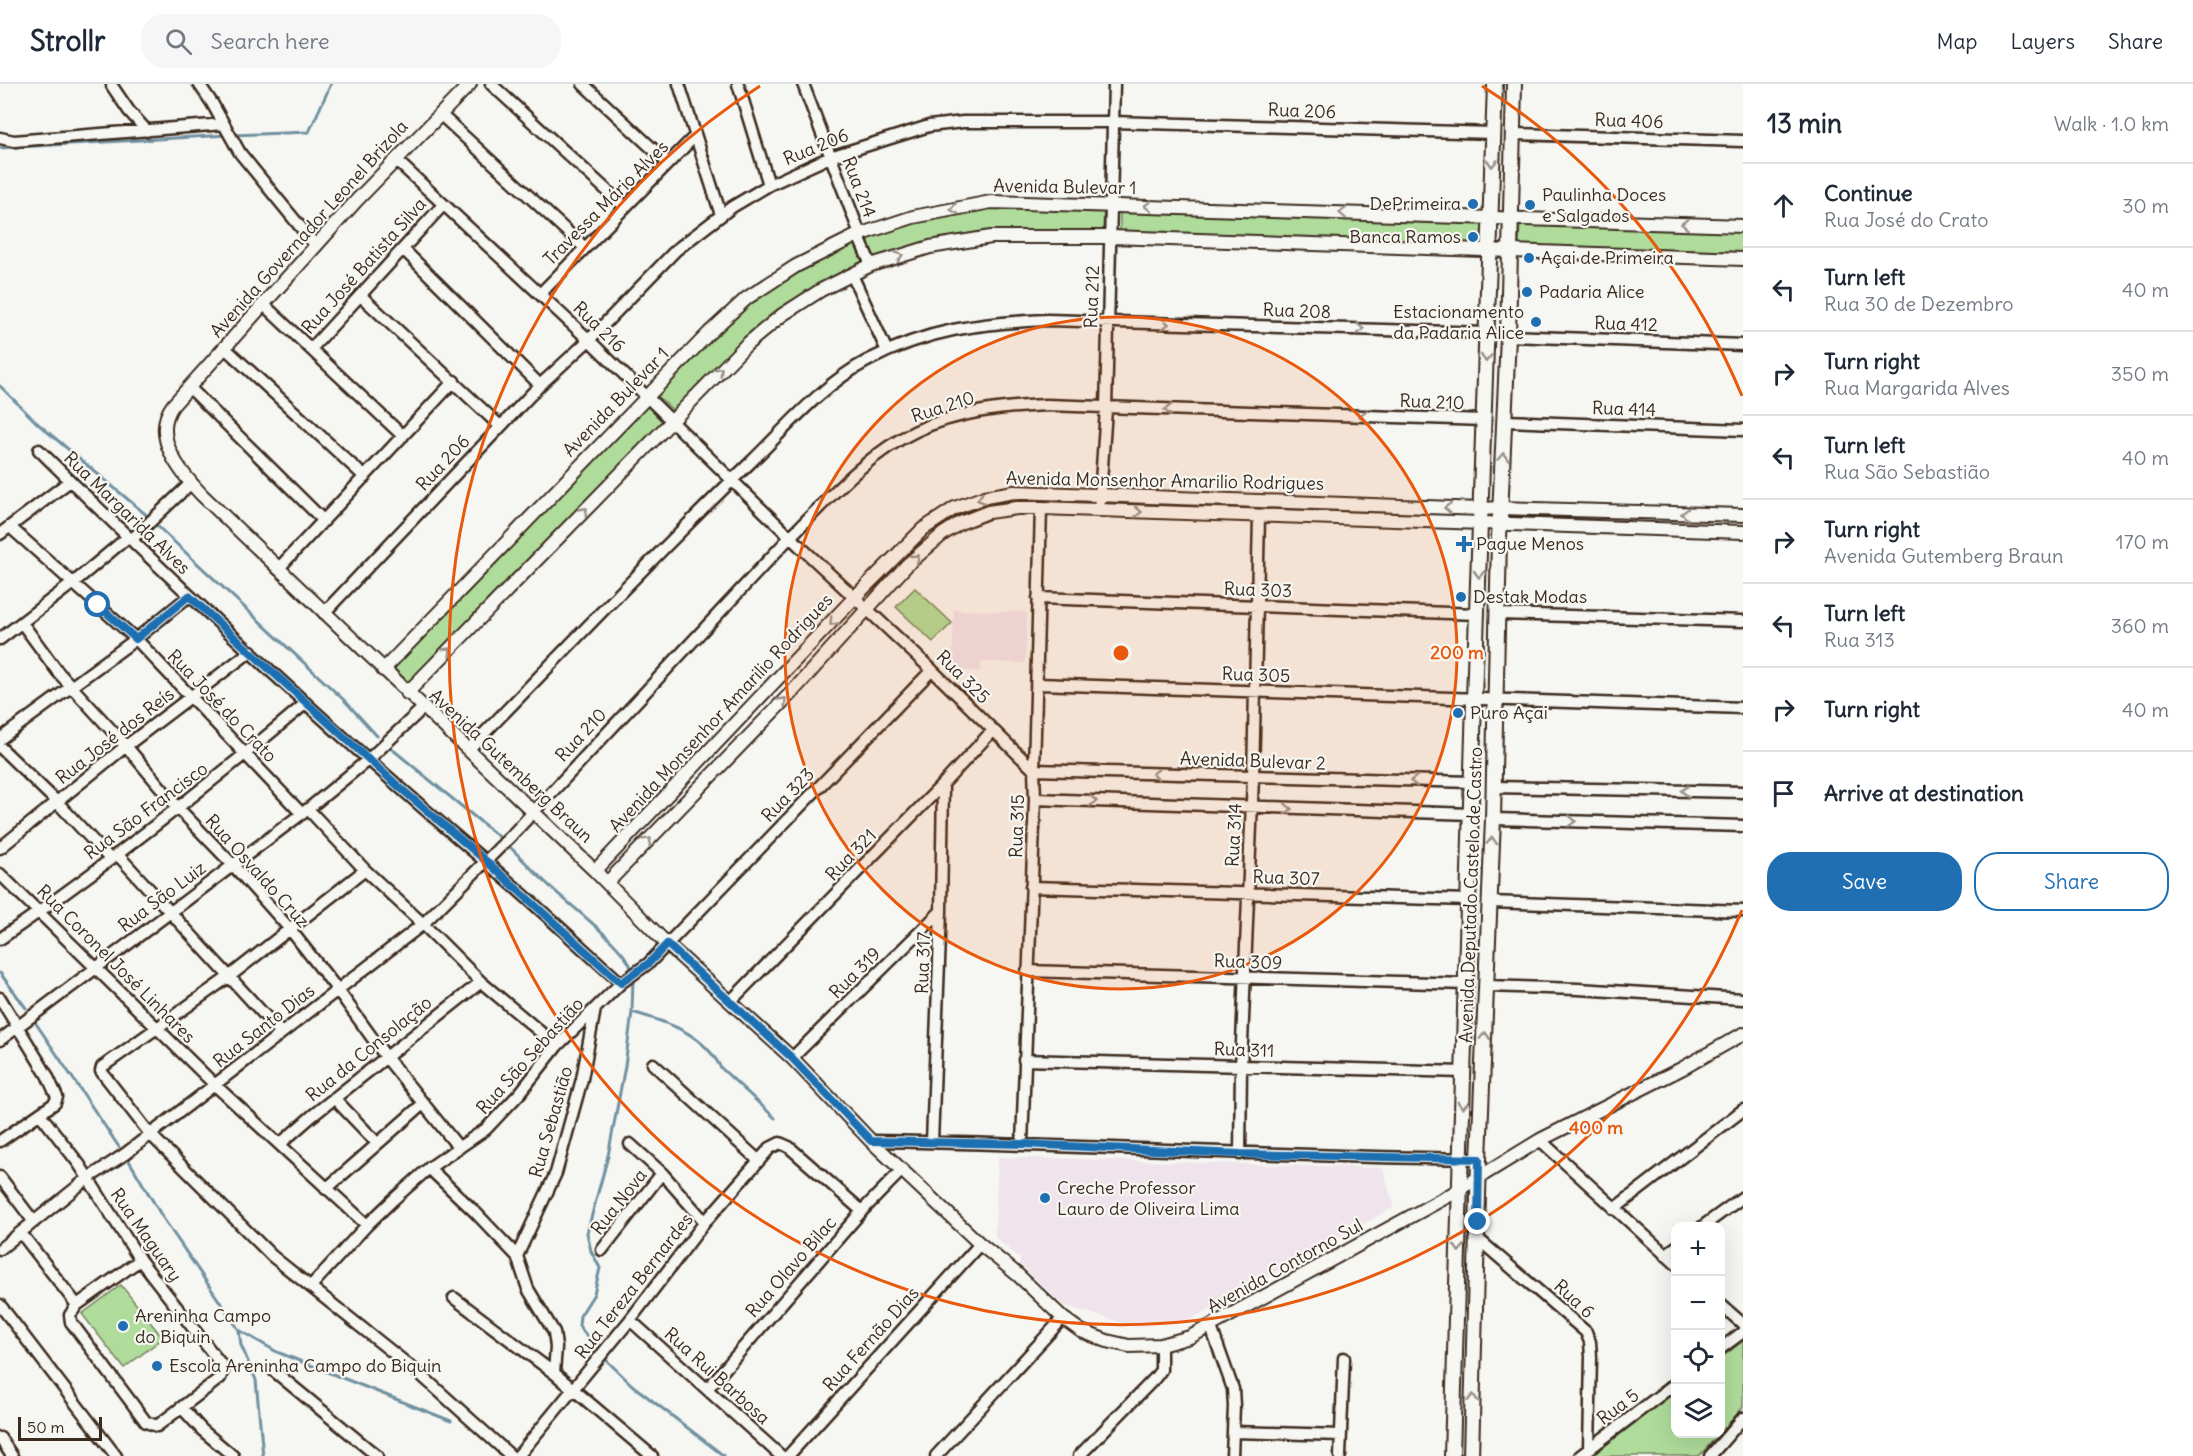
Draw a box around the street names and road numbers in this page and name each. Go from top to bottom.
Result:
street label: Rua 206 [1267,98,1337,123]
street label: Rua 406 [1594,108,1664,133]
street label: Avenida Governador Leonel Brizola [205,115,412,342]
street label: Rua 206 [780,123,852,170]
street label: Travessa Mário Alves [538,135,673,270]
street label: Rua 214 [837,153,882,221]
street label: Avenida Bulevar 1 [993,174,1137,199]
street label: Rua José Batista Silva [296,193,431,339]
street label: Rua 212 [1079,265,1104,329]
street label: Rua 216 [568,296,630,357]
street label: Rua 208 [1262,298,1332,323]
street label: Rua 412 [1594,311,1658,336]
street label: Avenida Bulevar 1 [558,342,674,461]
street label: Rua 210 [908,386,977,428]
street label: Rua 210 [1399,389,1465,414]
street label: Rua 414 [1592,396,1656,421]
street label: Rua 206 [411,430,474,496]
street label: Rua Margarida Alves [59,446,196,579]
street label: Avenida Monsenhor Amarilio Rodrigues [1006,466,1324,495]
street label: Rua 303 [1223,577,1293,602]
street label: Avenida Monsenhor Amarilio Rodrigues [604,588,838,837]
street label: Rua José do Crato [163,644,282,767]
street label: Rua 325 [932,645,995,708]
street label: Rua 305 [1221,662,1291,687]
street label: Rua José dos Reís [51,682,178,789]
street label: Avenida Gutemberg Braun [425,684,598,848]
street label: Rua 210 [550,703,611,766]
street label: Avenida Bulevar 2 [1180,746,1326,775]
street label: Avenida Deputado Castelo de Castro [1454,747,1487,1043]
street label: Rua São Francisco [79,757,212,865]
street label: Rua 323 [756,763,819,827]
street label: Rua 315 [1004,794,1029,858]
street label: Rua 314 [1220,802,1247,867]
street label: Rua Osvaldo Cruz [200,809,315,932]
street label: Rua 321 [820,824,881,886]
street label: Rua São Luiz [113,856,210,937]
street label: Rua 307 [1252,865,1320,890]
street label: Rua Coronel José Linhares [32,880,200,1048]
street label: Rua 317 [910,931,935,995]
street label: Rua 319 [824,942,885,1003]
street label: Rua 309 [1213,949,1283,974]
street label: Rua Santo Dias [208,979,319,1072]
street label: Rua da Consolação [301,991,436,1106]
street label: Rua São Sebastião [471,992,588,1119]
street label: Rua 311 [1213,1037,1275,1062]
street label: Rua Sebastião [524,1063,577,1180]
street label: Rua Nova [586,1164,652,1239]
street label: Rua Maguary [106,1183,187,1286]
street label: Rua Tereza Bernardes [569,1208,698,1363]
street label: Rua Olavo Bilac [740,1211,841,1322]
street label: Avenida Contorno Sul [1203,1213,1367,1318]
street label: Rua 6 [1549,1274,1599,1323]
street label: Rua Fernão Dias [818,1282,924,1396]
street label: Rua Rui Barbosa [660,1322,775,1429]
street label: Rua 5 [1592,1383,1643,1430]

